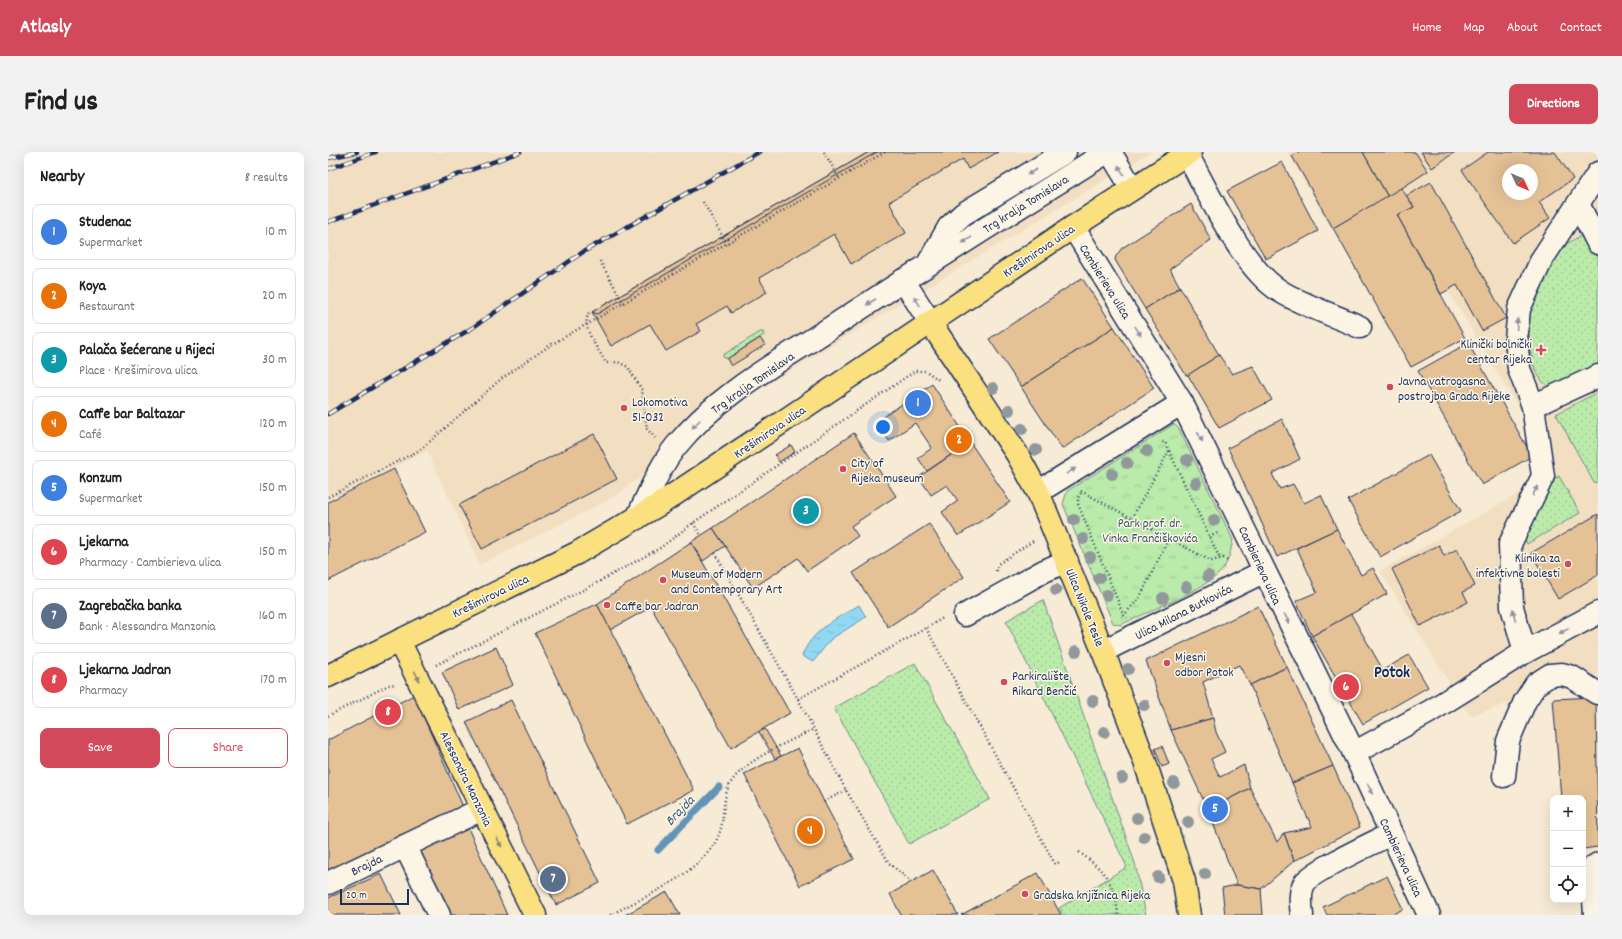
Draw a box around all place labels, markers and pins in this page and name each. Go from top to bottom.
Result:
place label: Klinički bolnički centar Rijeka [1460,336,1533,370]
marker: Klinički bolnički centar Rijeka [1535,344,1547,356]
place label: Javna vatrogasna postrojba Grada Rijeke [1398,373,1511,407]
marker: Javna vatrogasna postrojba Grada Rijeke [1385,382,1395,392]
pin: 1 [905,388,931,418]
place label: Lokomotiva 51-032 [632,394,689,428]
marker: Lokomotiva 51-032 [619,403,629,413]
pin: 2 [946,425,972,455]
place label: City of Rijeka museum [851,455,924,489]
marker: City of Rijeka museum [838,464,848,474]
pin: 3 [793,496,819,526]
place label: Klinika za infektivne bolesti [1476,550,1561,584]
marker: Klinika za infektivne bolesti [1563,559,1573,569]
place label: Museum of Modern and Contemporary Art [671,566,783,600]
marker: Museum of Modern and Contemporary Art [658,575,668,585]
place label: Caffe bar Jadran [615,598,698,617]
marker: Caffe bar Jadran [602,600,612,610]
place label: Mjesni odbor Potok [1175,649,1234,683]
marker: Mjesni odbor Potok [1162,658,1172,668]
place label: Parkiralište Rikard Benčić [1012,668,1077,702]
pin: 6 [1333,672,1359,702]
marker: Parkiralište Rikard Benčić [999,677,1009,687]
pin: 8 [375,697,401,727]
pin: 5 [1202,794,1228,824]
pin: 4 [797,816,823,846]
pin: 7 [540,864,566,894]
place label: Gradska knjižnica Rijeka [1033,887,1151,906]
marker: Gradska knjižnica Rijeka [1020,889,1030,899]

